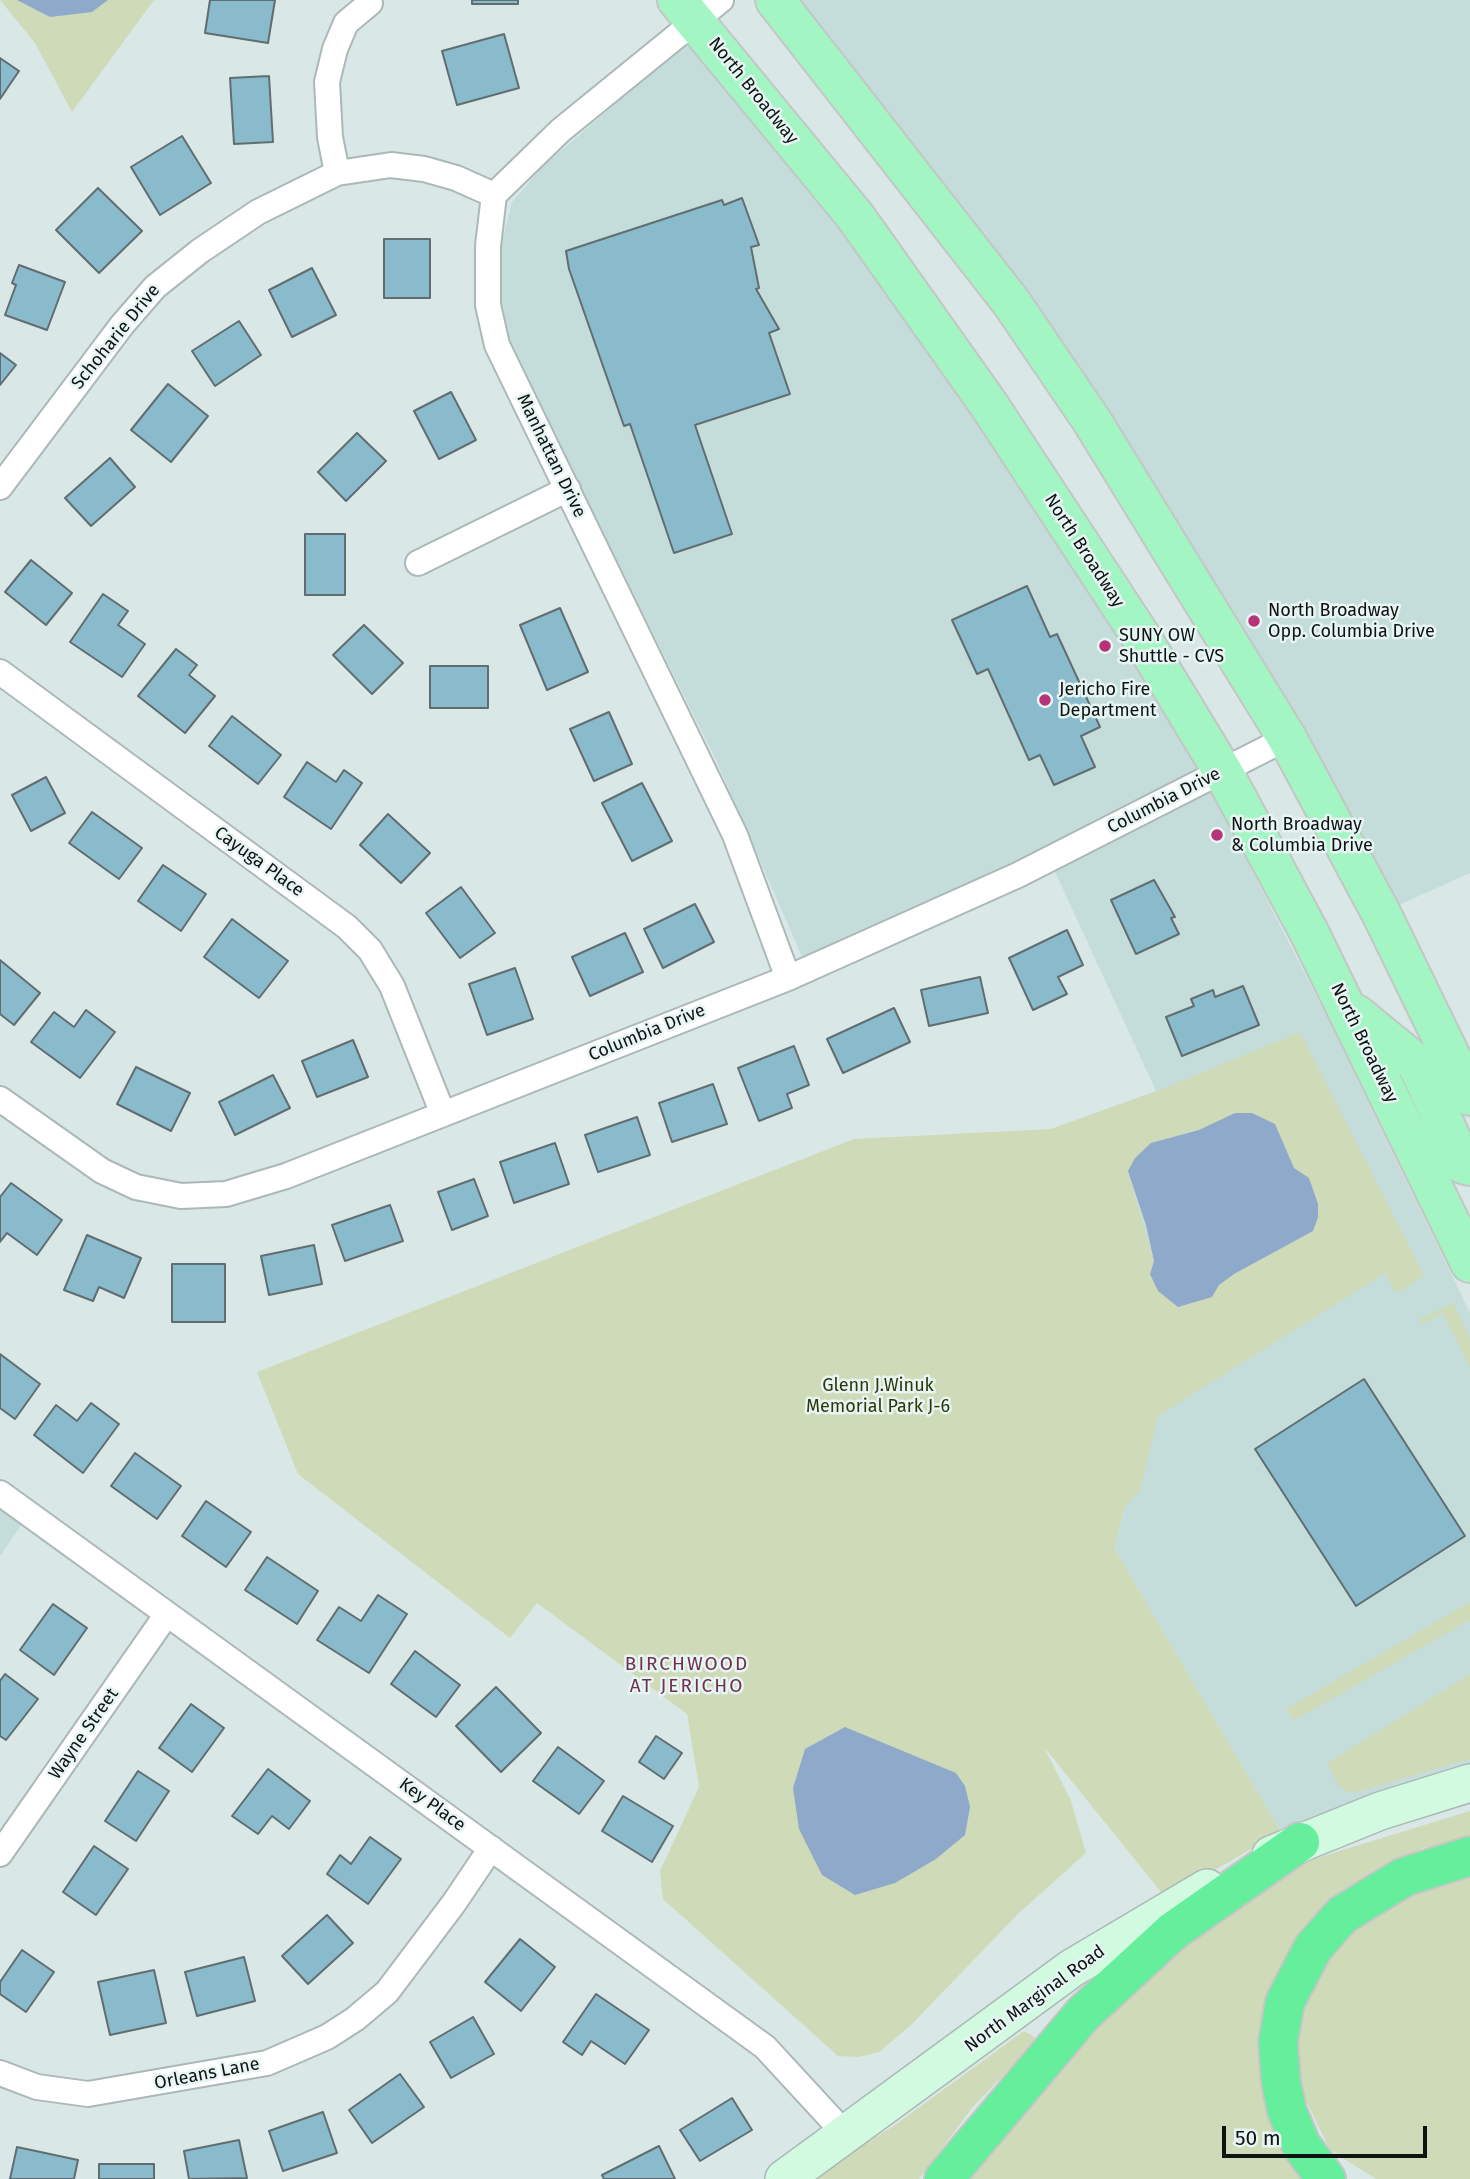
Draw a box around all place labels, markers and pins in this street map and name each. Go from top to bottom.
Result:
place label: North Broadway Opp. Columbia Drive [1268,600,1435,642]
marker: North Broadway Opp. Columbia Drive [1246,613,1262,629]
place label: SUNY OW Shuttle - CVS [1119,625,1224,668]
marker: SUNY OW Shuttle - CVS [1097,638,1113,654]
place label: Jericho Fire Department [1059,679,1156,722]
marker: Jericho Fire Department [1037,692,1053,708]
place label: North Broadway & Columbia Drive [1231,814,1373,856]
marker: North Broadway & Columbia Drive [1209,827,1225,843]

